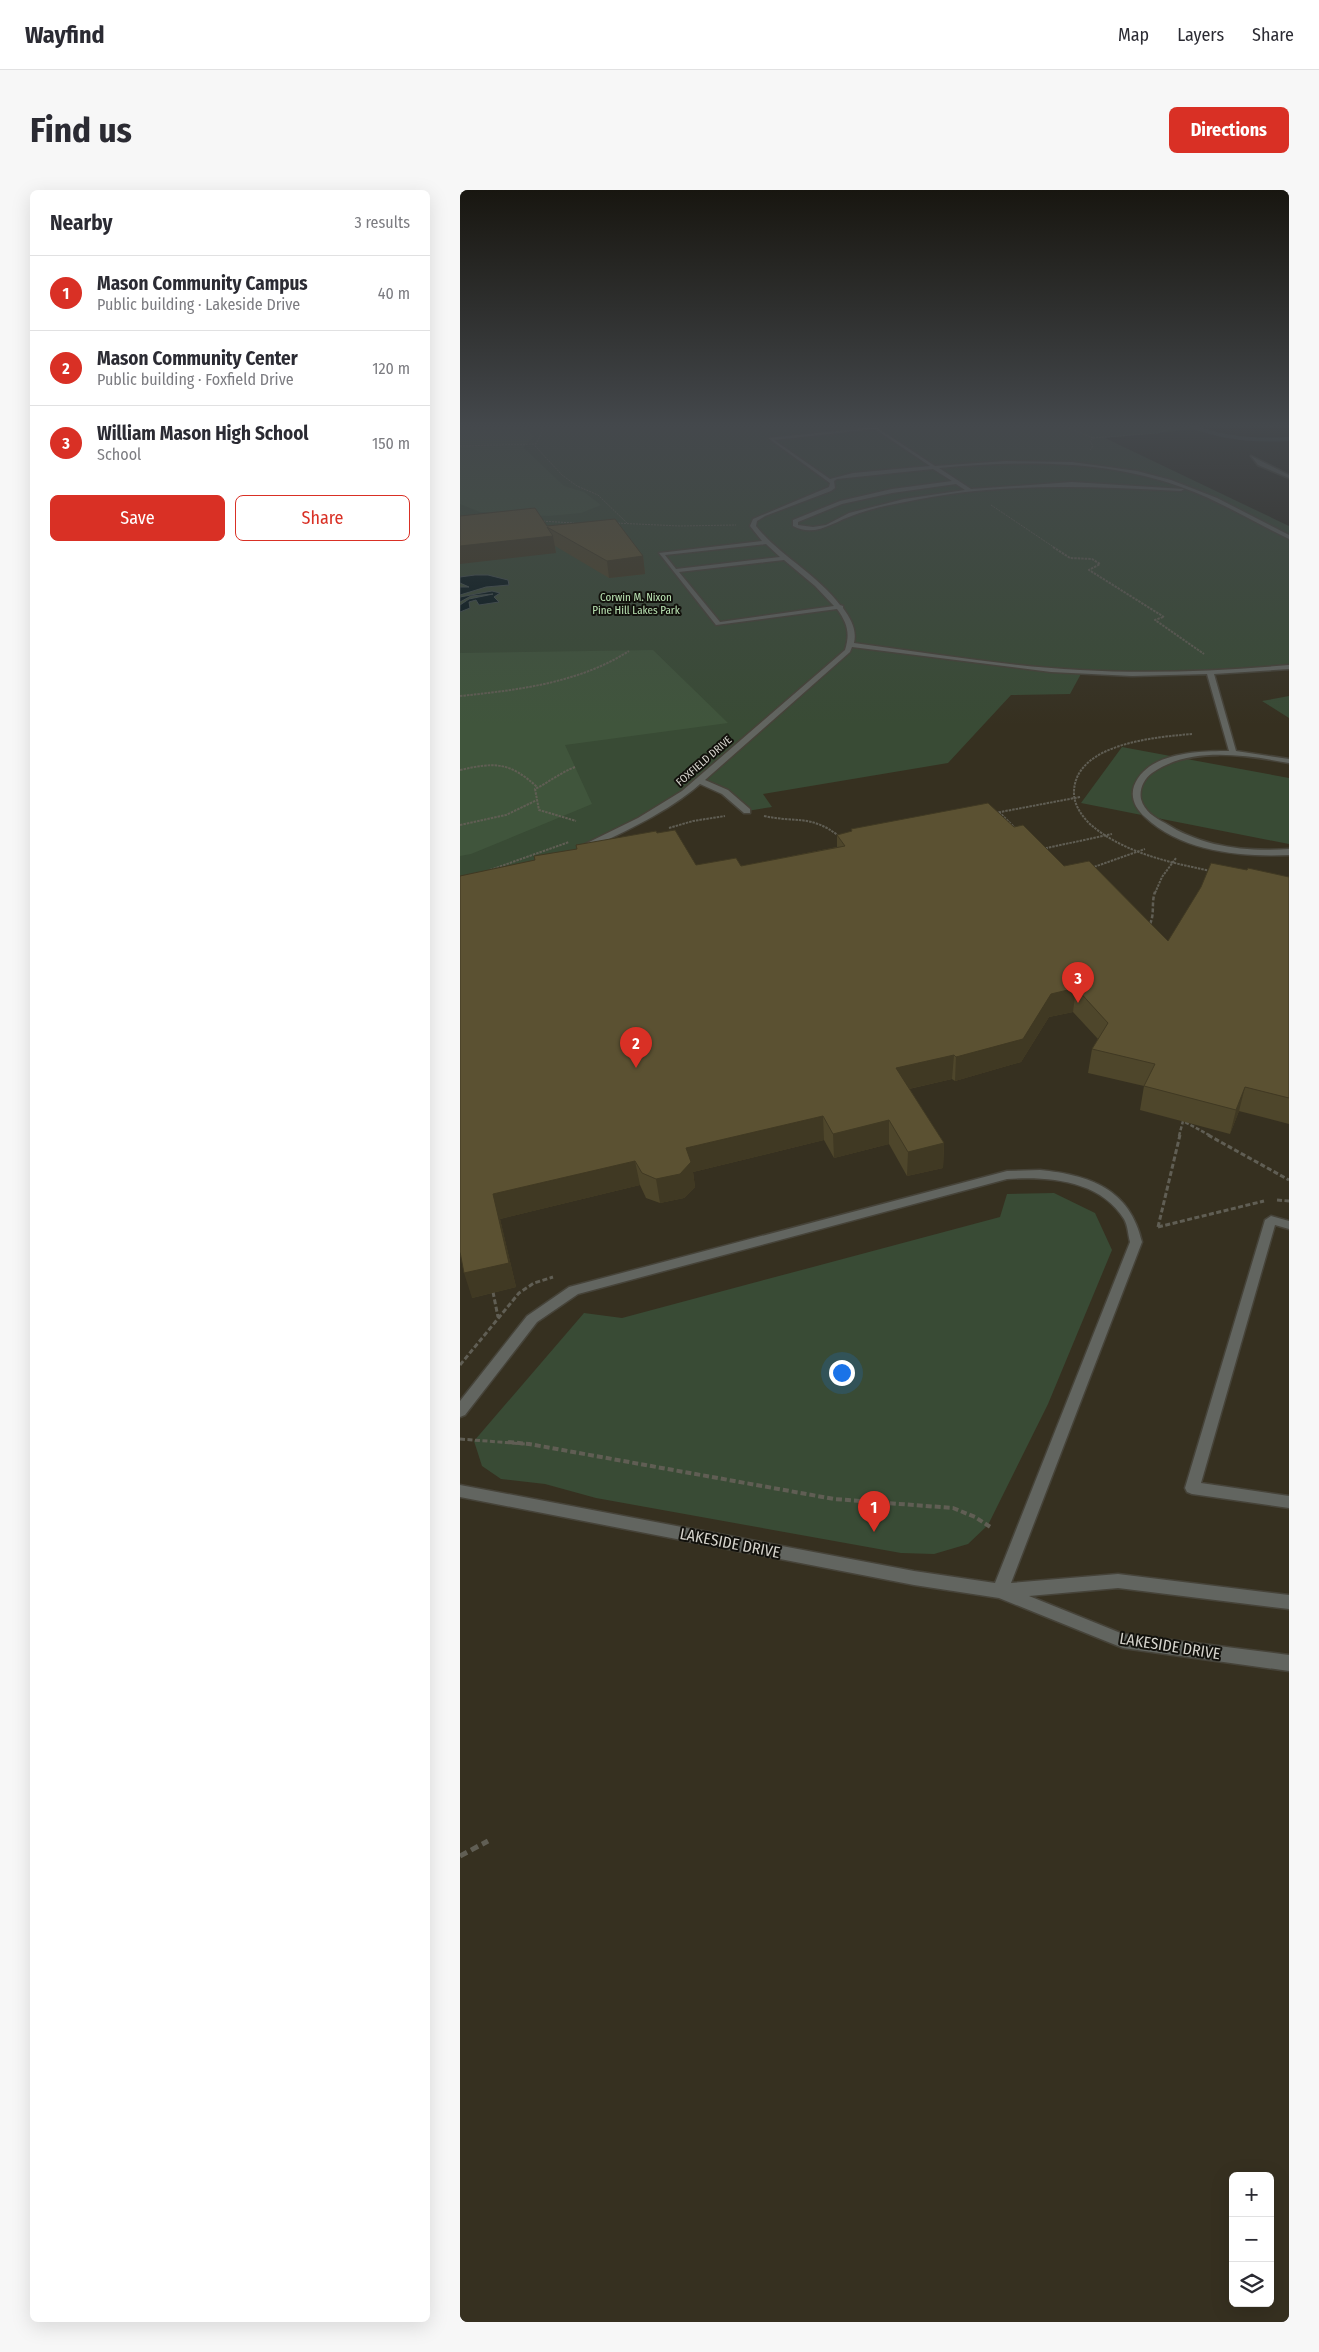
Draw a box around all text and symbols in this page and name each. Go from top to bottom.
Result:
text: Wayfind [25,21,105,49]
text: Map [1118,24,1149,46]
text: Layers [1177,24,1224,46]
text: Share [1252,24,1294,46]
button: Directions [1169,107,1289,153]
text: Find us [30,109,132,151]
text: Nearby [50,210,112,236]
text: 3 results [354,213,410,232]
text: Mason Community Campus [97,272,308,295]
text: 1 [63,284,69,303]
text: 40 m [378,284,410,303]
text: Public building · Lakeside Drive [97,295,300,314]
text: Mason Community Center [97,347,298,370]
text: 2 [62,359,70,378]
text: 120 m [372,359,410,378]
text: Public building · Foxfield Drive [97,370,294,389]
text: William Mason High School [97,422,308,445]
text: 3 [62,434,70,453]
text: 150 m [372,434,410,453]
text: School [97,445,141,464]
button: Save [50,495,225,541]
button: Share [235,495,410,541]
park label: Corwin M. Nixon Pine Hill Lakes Park [592,591,681,617]
street label: FOXFIELD DRIVE [674,733,734,789]
pin: 3 [1062,962,1094,1003]
pin: 2 [620,1027,652,1068]
your location [829,1360,855,1386]
pin: 1 [858,1491,890,1532]
street label: LAKESIDE DRIVE [678,1524,782,1562]
street label: LAKESIDE DRIVE [1118,1629,1222,1663]
map controls [1229,2172,1274,2307]
button: + [1229,2172,1274,2217]
button: − [1229,2217,1274,2262]
button: layers [1229,2262,1274,2307]

